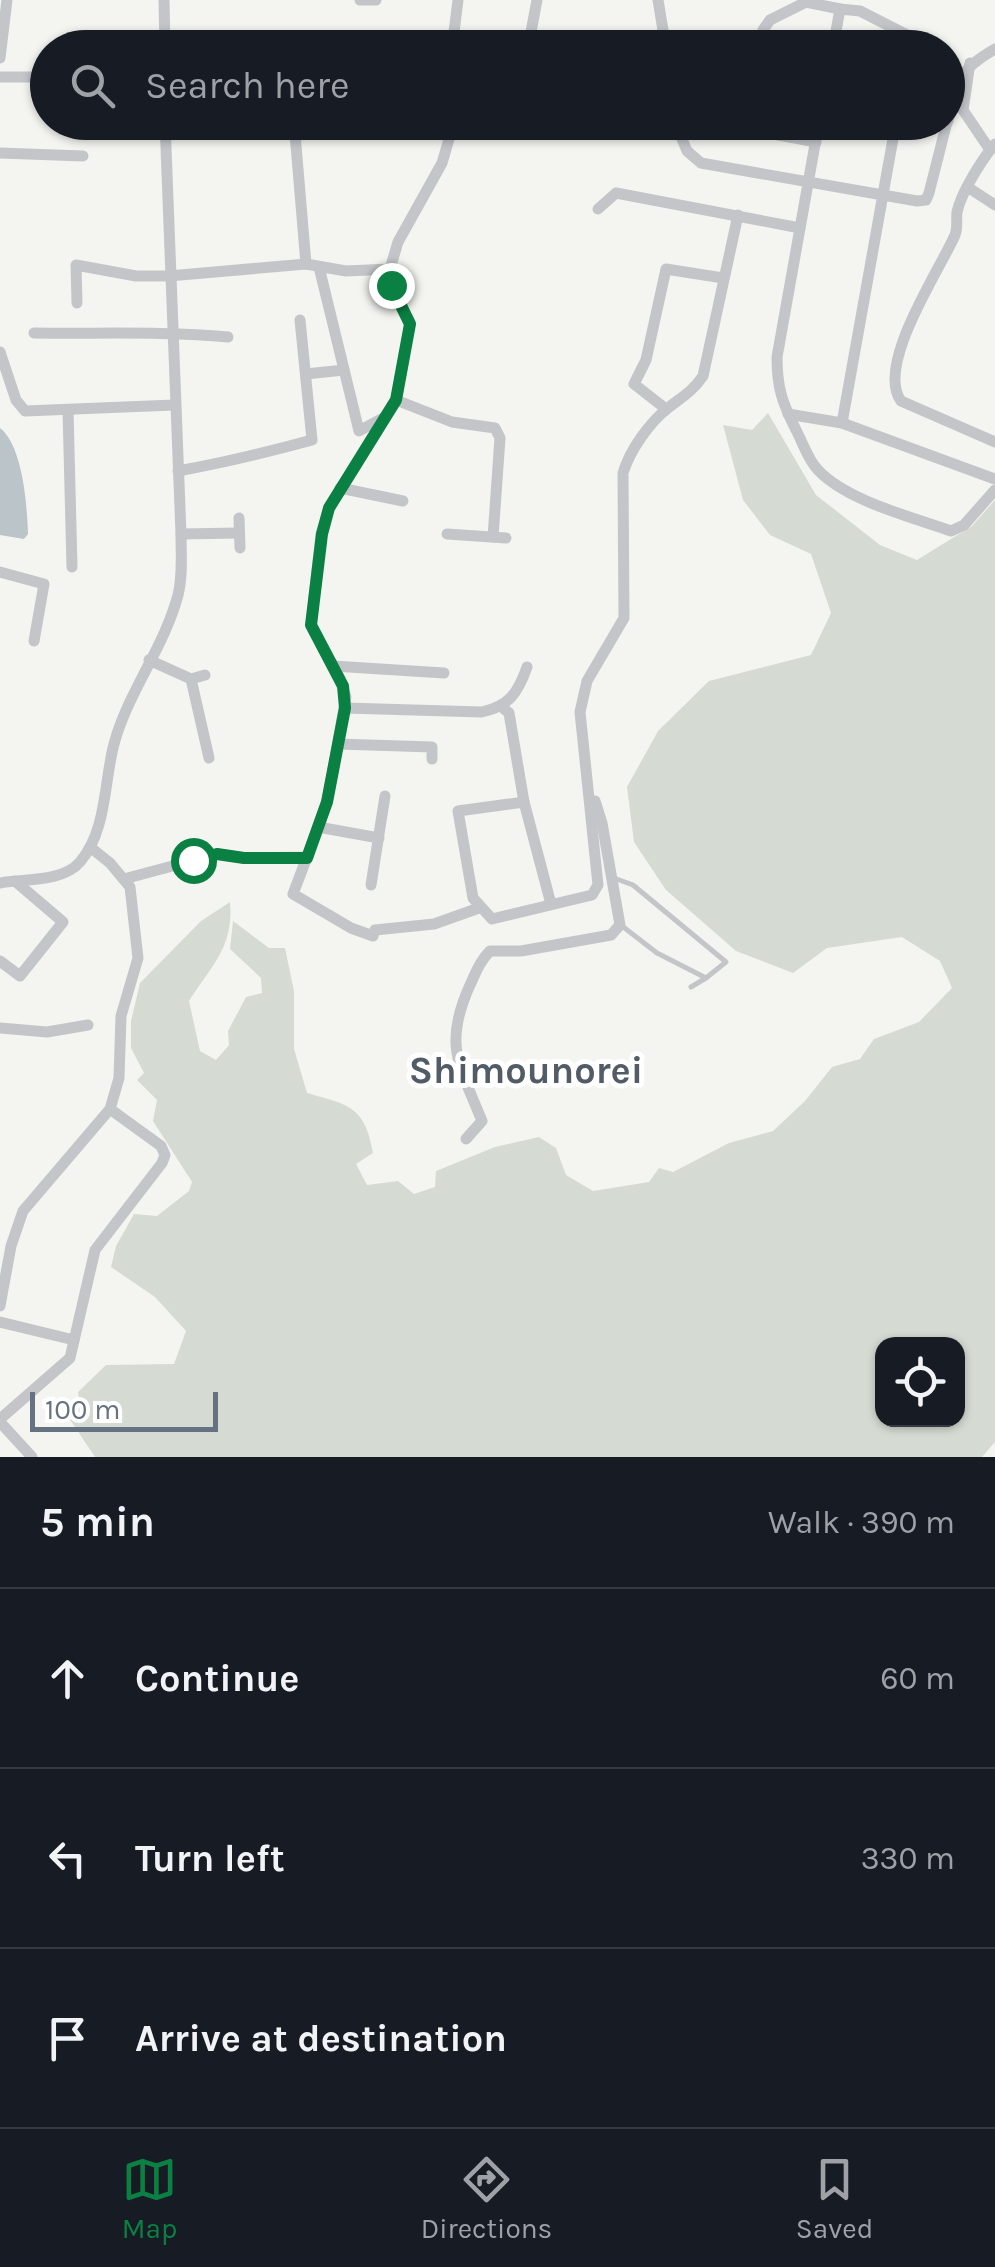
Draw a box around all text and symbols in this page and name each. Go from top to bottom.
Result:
search box [30,30,965,140]
icon: search [65,58,120,113]
text: Search here [145,63,349,108]
route end [369,263,415,309]
route start [171,838,217,884]
district label: Shimounorei [409,1048,643,1093]
map controls [875,1337,965,1427]
button: locate [875,1337,965,1427]
scale bar [30,1387,218,1432]
text: 100 m [45,1393,120,1426]
text: 5 min [40,1497,155,1547]
text: Walk · 390 m [768,1504,955,1541]
icon: ahead [40,1651,95,1706]
text: Continue [135,1656,299,1701]
text: 60 m [880,1660,955,1697]
icon: left [40,1831,95,1886]
text: Turn left [135,1836,285,1881]
text: 330 m [861,1840,955,1877]
icon: arrive [40,2011,95,2066]
text: Arrive at destination [135,2016,507,2061]
tab: Map [122,2152,177,2245]
tab: Directions [421,2152,552,2245]
tab: Saved [796,2152,873,2245]

